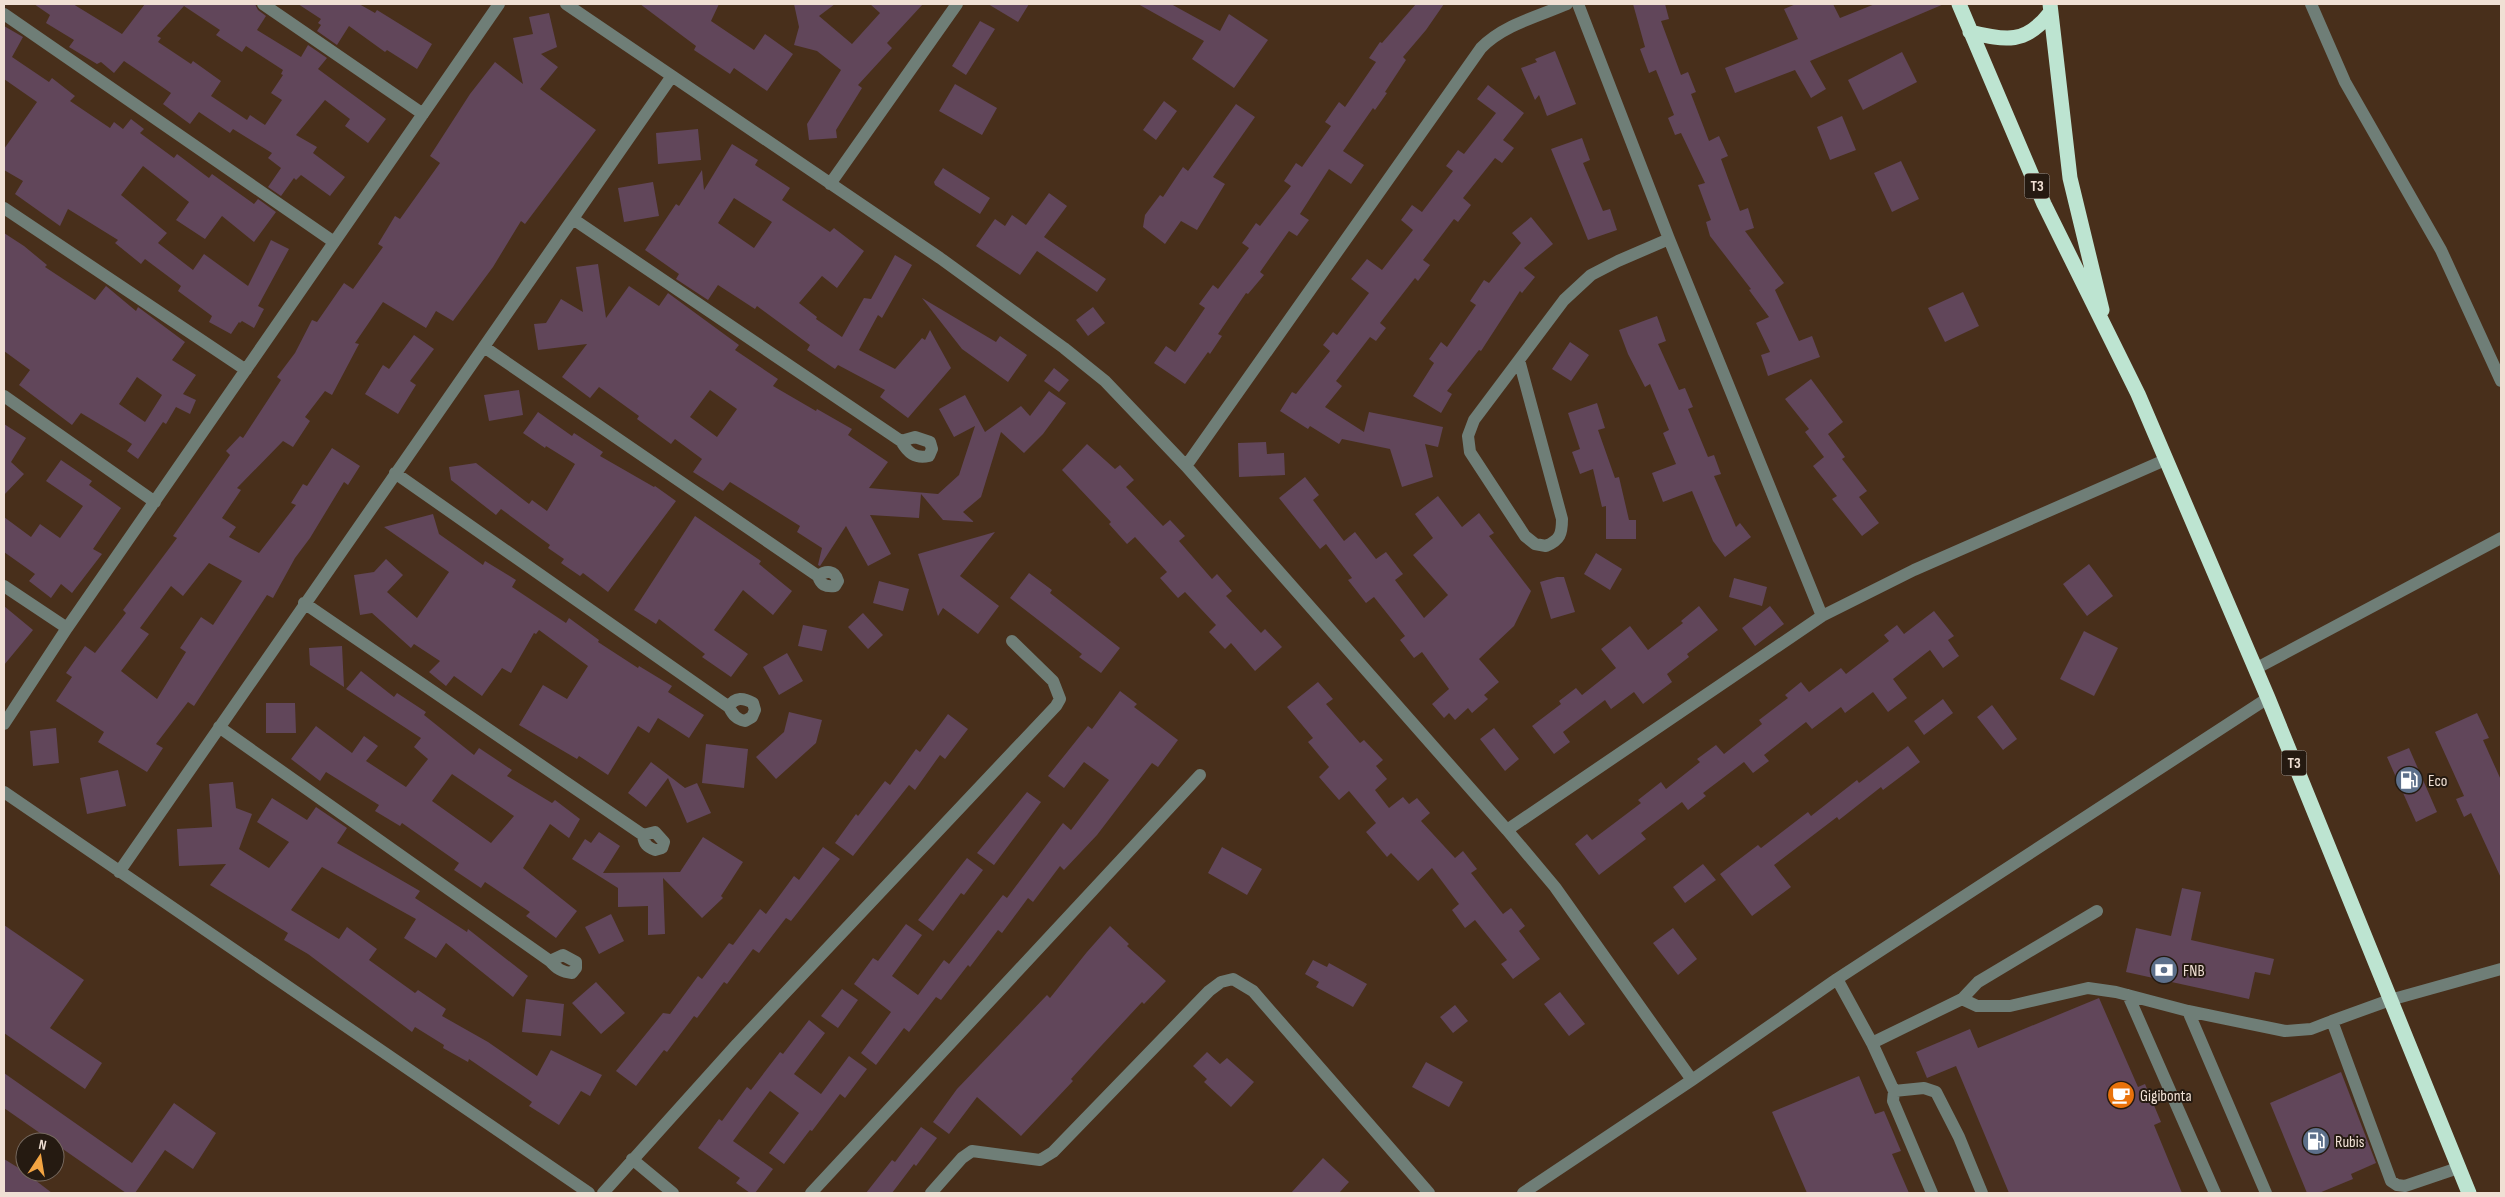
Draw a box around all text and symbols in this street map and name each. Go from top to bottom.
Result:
road number: T3 [2024,174,2050,198]
road number: T3 [2282,750,2306,776]
fuel station icon: Eco [2394,765,2424,795]
place label: Eco [2428,772,2447,791]
bank icon: FNB [2149,955,2179,985]
place label: FNB [2183,962,2205,981]
cafe icon: Gigibonta [2106,1080,2136,1110]
place label: Gigibonta [2140,1087,2192,1106]
fuel station icon: Rubis [2301,1126,2331,1156]
north arrow [15,1132,65,1182]
place label: Rubis [2335,1133,2365,1152]
text: N [37,1136,48,1154]

